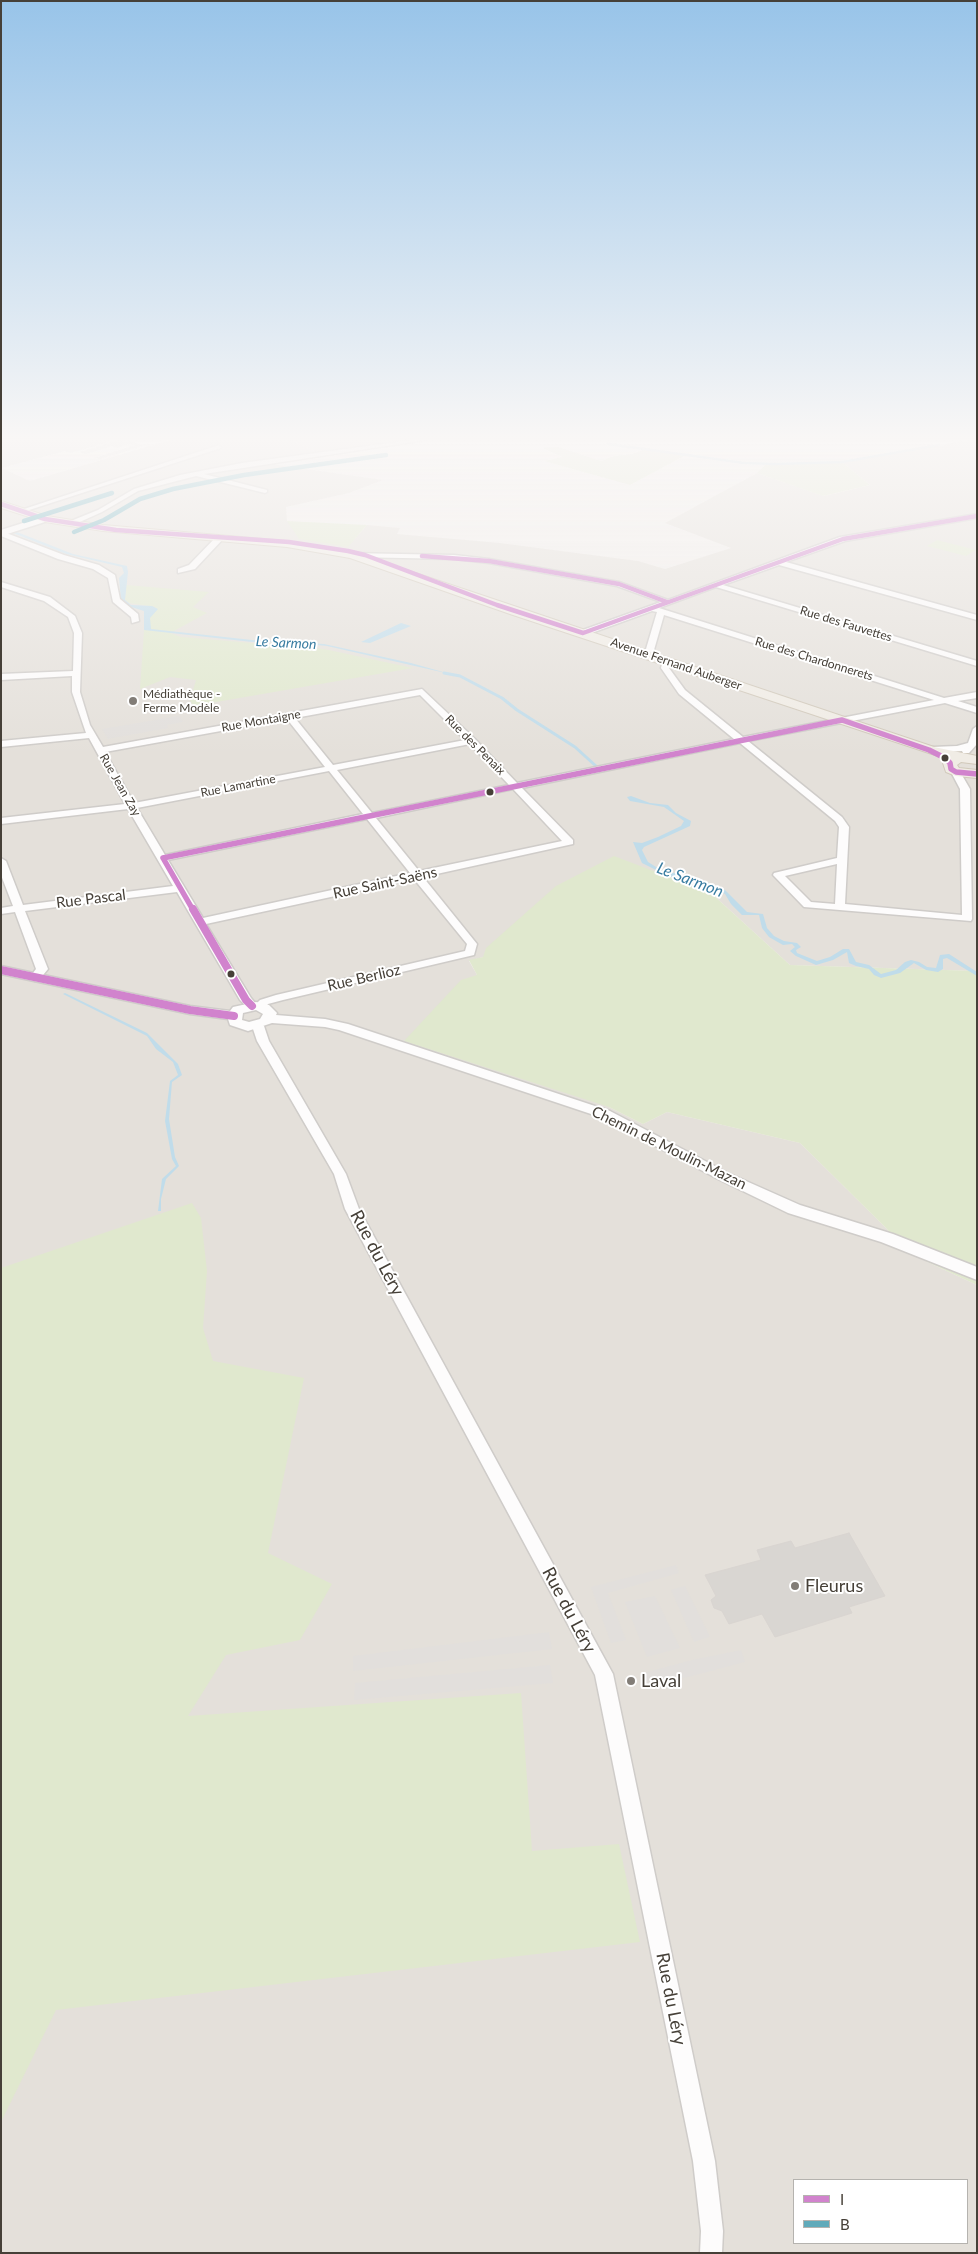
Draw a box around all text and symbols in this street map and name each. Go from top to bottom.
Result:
street label: Rue des Fauvettes [798,603,894,645]
water label: Le Sarmon [255,633,317,653]
street label: Rue des Chardonnerets [753,634,875,684]
street label: Avenue Fernand Auberger [609,635,743,693]
place label: Médiathèque - Ferme Modèle [143,687,220,715]
marker: Médiathèque - Ferme Modèle [127,695,139,707]
street label: Rue Montaigne [220,707,302,735]
street label: Rue des Penaix [442,712,508,778]
street label: Rue Jean Zay [96,751,144,819]
unlabelled marker [940,753,950,763]
street label: Rue Lamartine [199,772,277,800]
unlabelled marker [485,787,495,797]
water label: Le Sarmon [654,859,726,901]
street label: Rue Saint-Saëns [331,863,439,903]
street label: Rue Pascal [55,886,127,912]
street label: Rue Berlioz [326,961,402,995]
unlabelled marker [226,969,236,979]
street label: Chemin de Moulin-Mazan [589,1103,749,1193]
street label: Rue du Léry [345,1207,409,1299]
street label: Rue du Léry [537,1564,601,1656]
place label: Fleurus [805,1575,863,1597]
marker: Fleurus [789,1580,801,1592]
place label: Laval [641,1670,681,1692]
marker: Laval [625,1675,637,1687]
street label: Rue du Léry [651,1951,691,2047]
legend [793,2179,968,2244]
text: I [840,2190,844,2208]
text: B [840,2215,850,2233]

